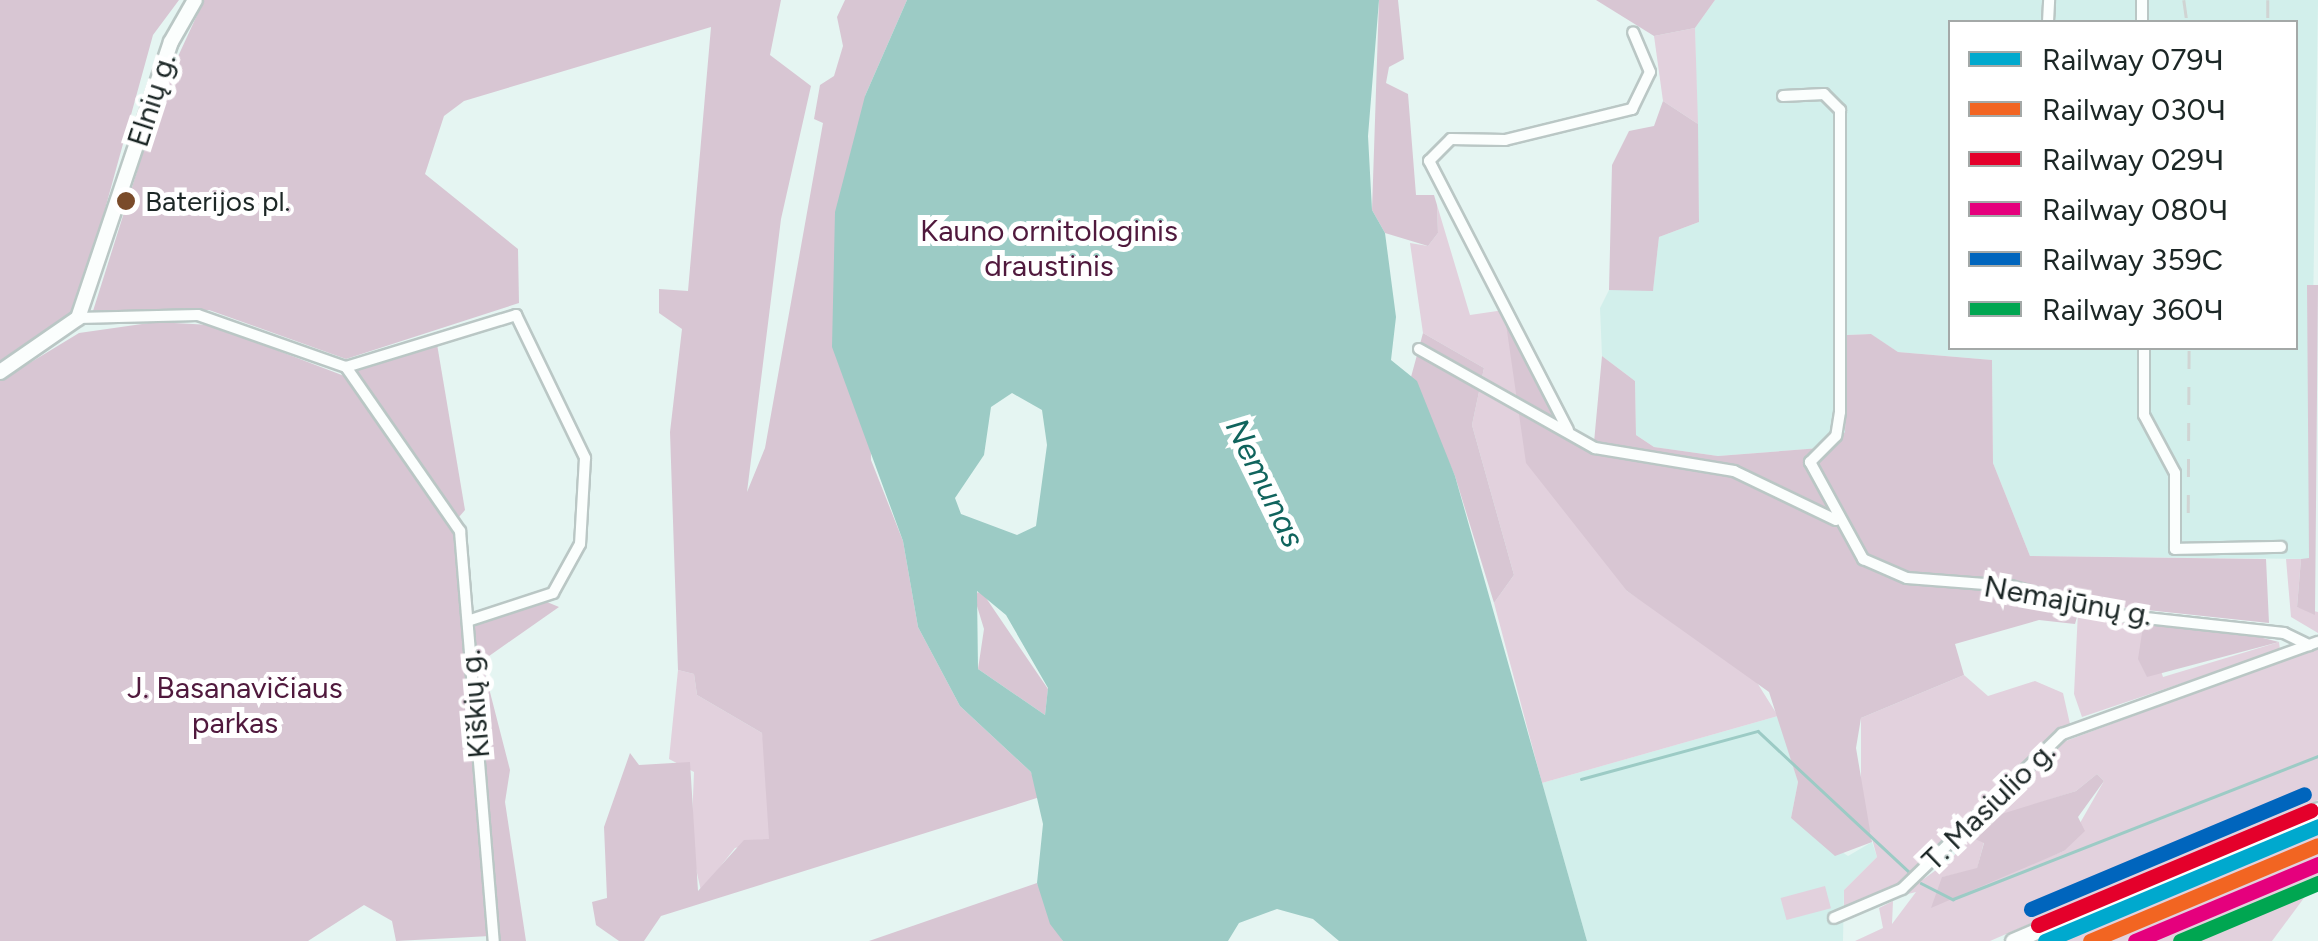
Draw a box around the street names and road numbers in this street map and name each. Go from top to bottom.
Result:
street label: Elnių g. [120,49,184,151]
street label: Nemajūnų g. [1981,569,2155,633]
street label: Kiškių g. [452,648,498,760]
street label: T. Masiulio g. [1915,734,2063,878]

